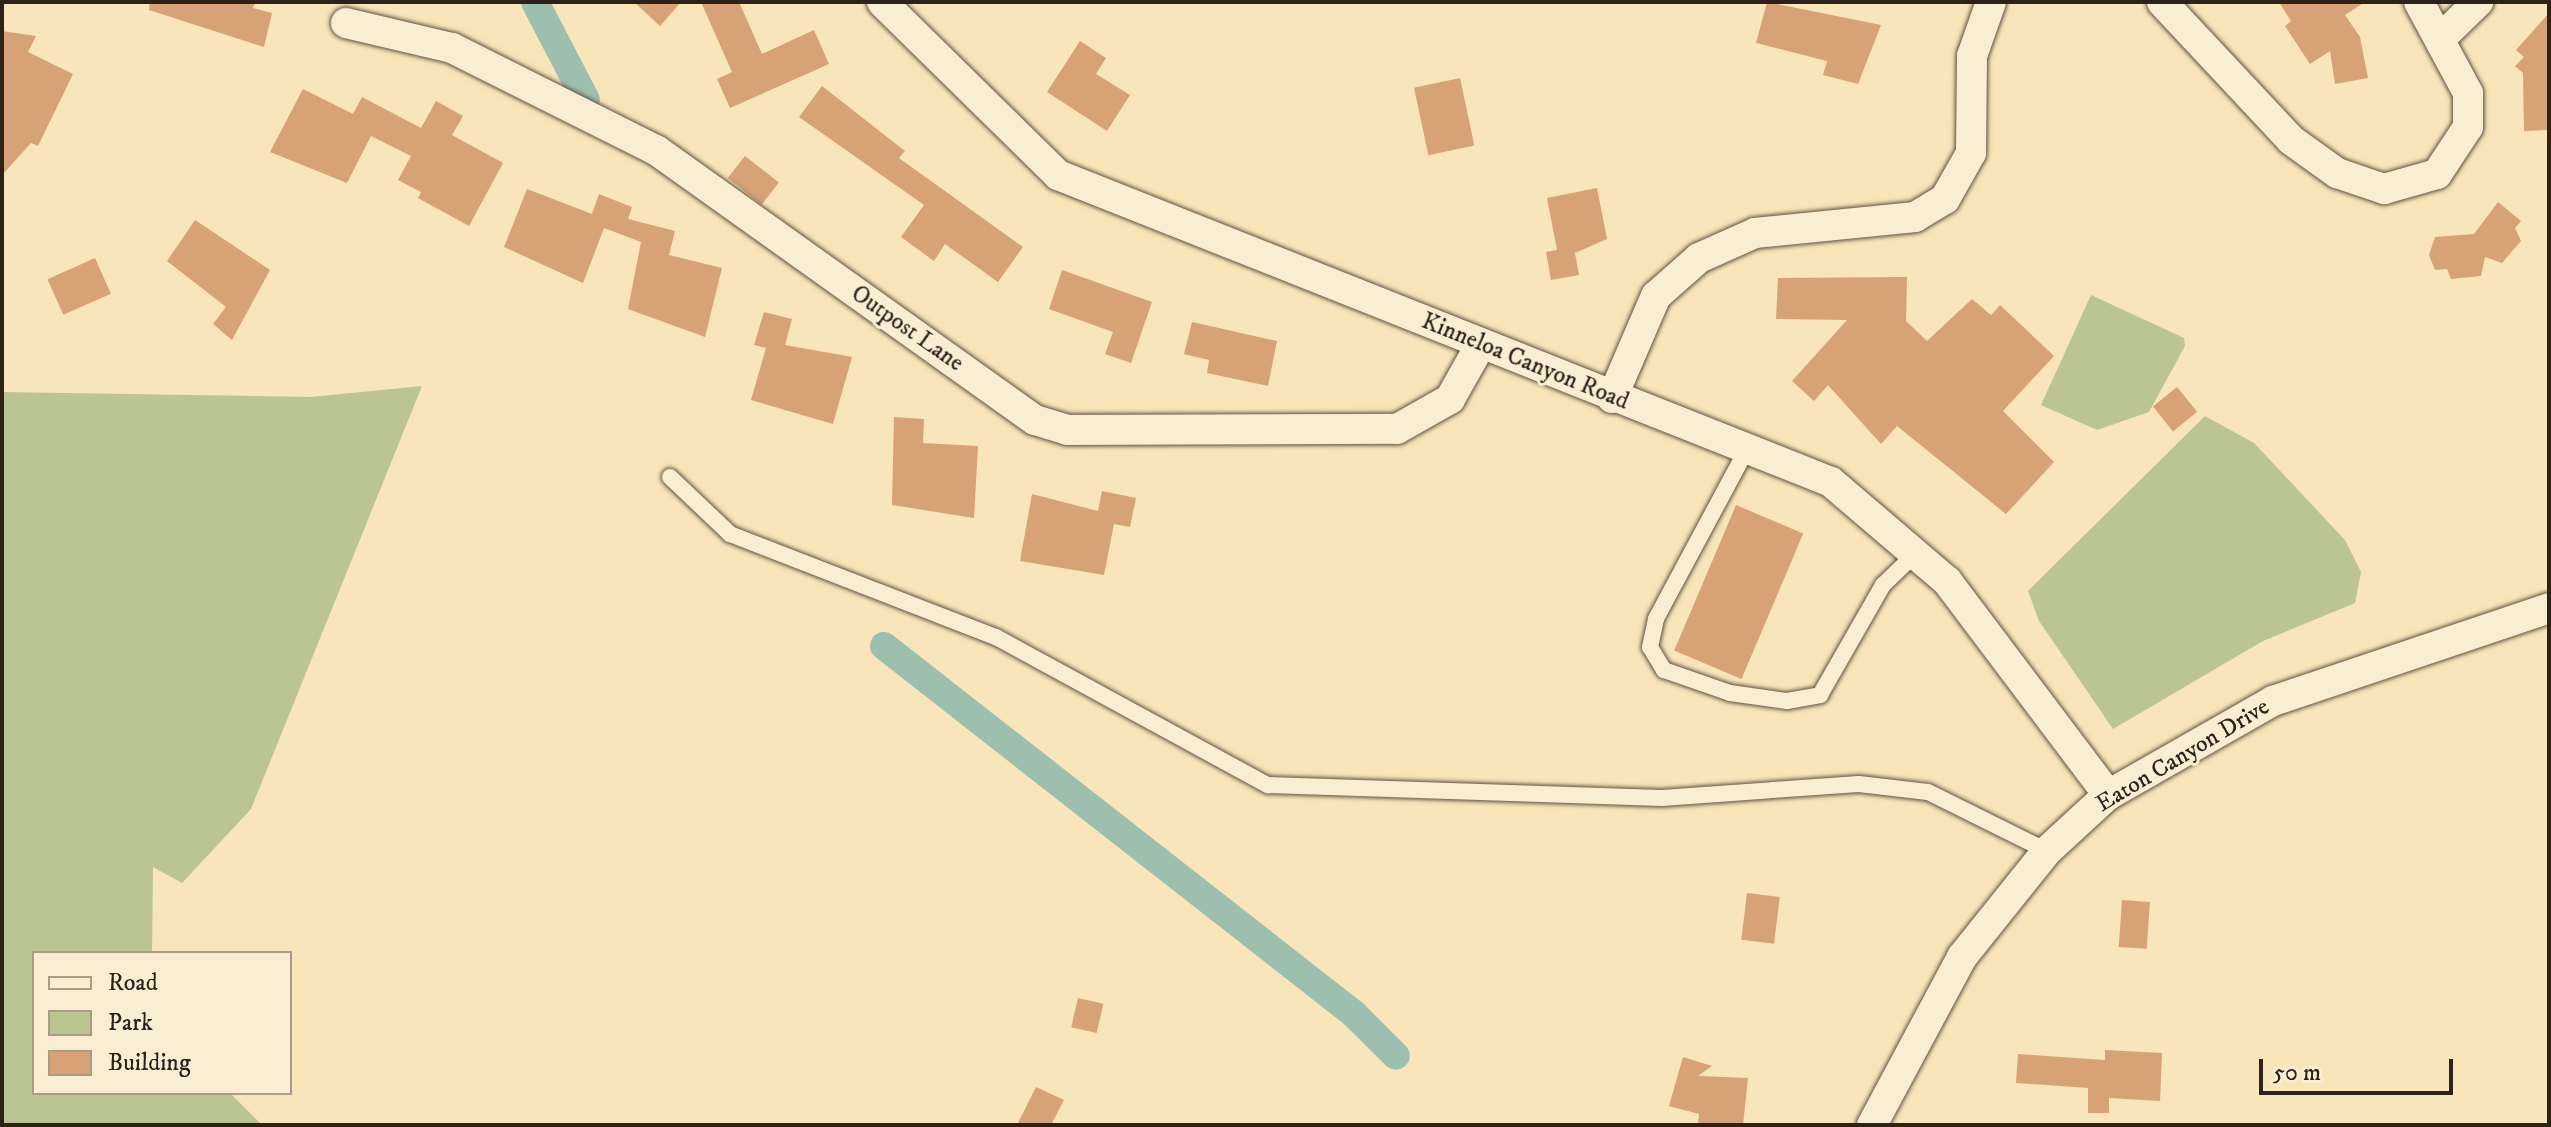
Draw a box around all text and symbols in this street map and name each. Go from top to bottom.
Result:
street label: Outpost Lane [845,280,969,378]
street label: Kinneloa Canyon Road [1417,307,1633,417]
street label: Eaton Canyon Drive [2091,693,2275,819]
legend [32,951,292,1095]
text: Road [108,968,158,998]
text: Park [108,1008,153,1038]
scale bar [2263,1043,2457,1093]
text: Building [108,1048,191,1078]
text: 50 m [2273,1058,2321,1088]

